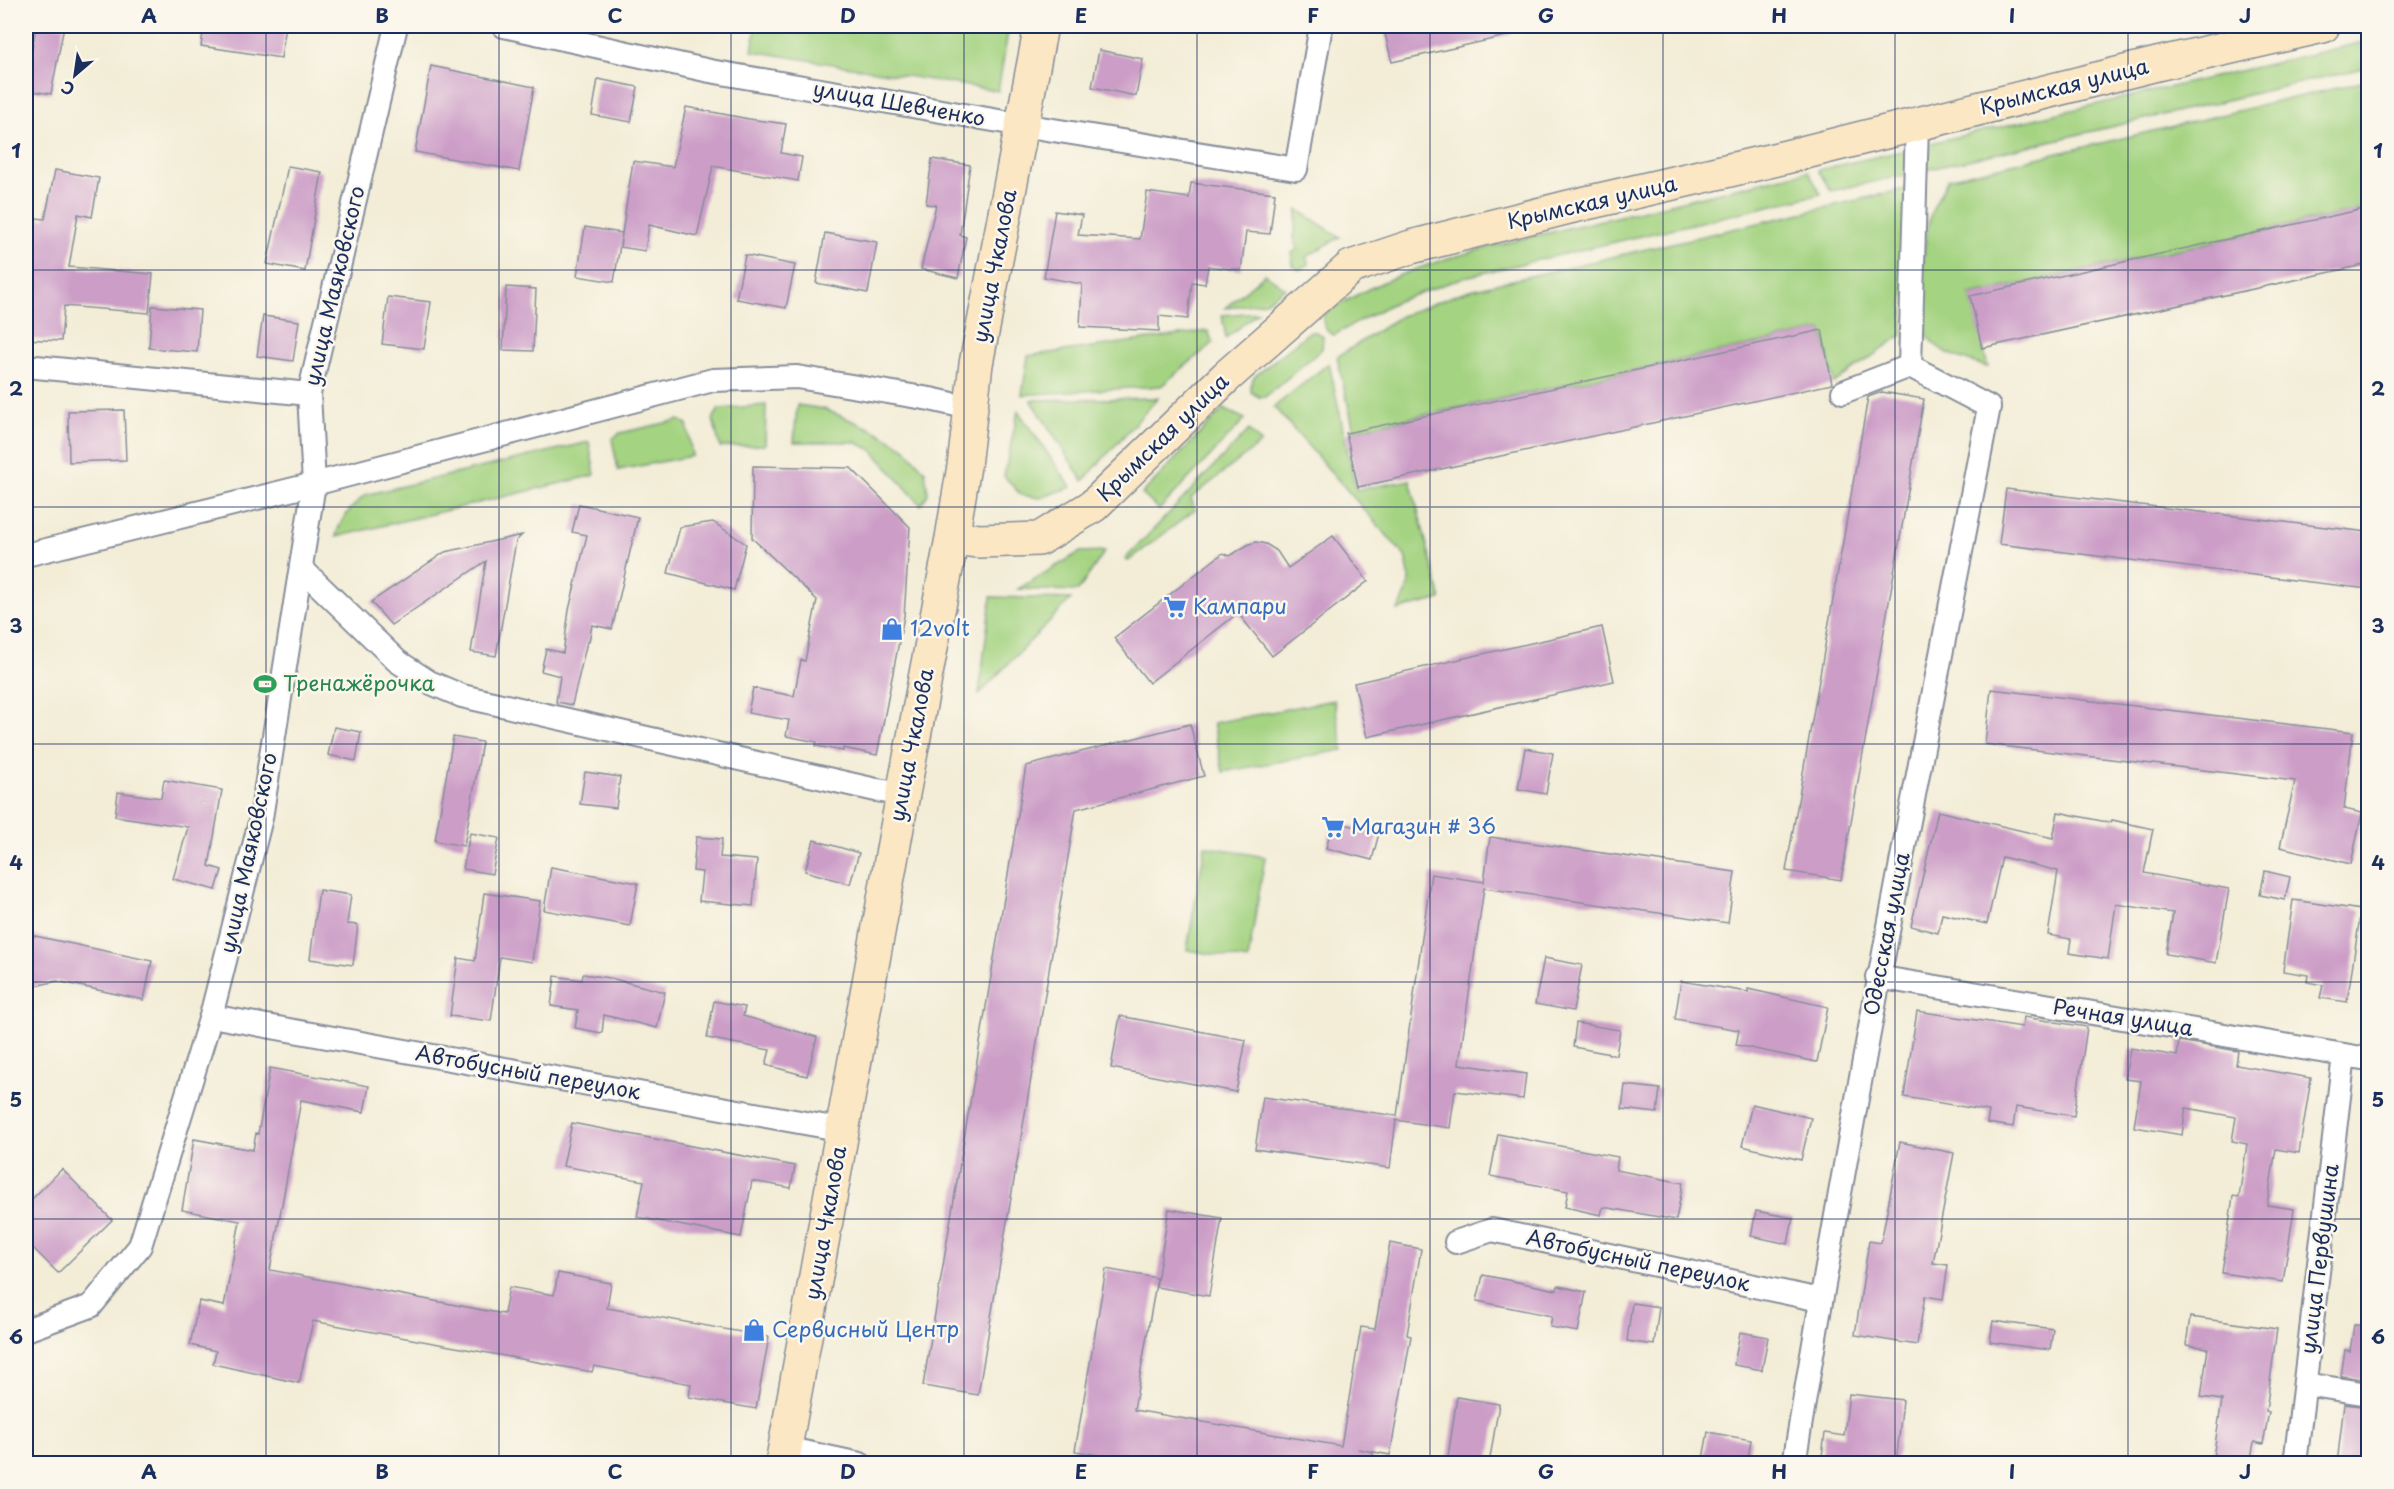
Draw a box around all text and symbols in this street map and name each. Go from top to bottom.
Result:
text: A [141,0,157,30]
text: B [375,0,389,30]
text: C [607,0,623,30]
text: D [840,0,856,30]
text: E [1075,0,1087,30]
text: F [1307,0,1319,30]
text: G [1538,0,1554,30]
text: H [1771,0,1787,30]
text: I [2009,0,2015,30]
text: J [2239,0,2251,30]
north arrow [45,45,105,105]
street label: Крымская улица [1975,48,2152,122]
street label: улица Шевченко [811,71,988,133]
text: С [56,76,78,102]
text: 1 [11,135,21,165]
text: 1 [2373,135,2383,165]
street label: Крымская улица [1503,166,1680,236]
street label: улица Маяковского [294,182,372,389]
street label: улица Чкалова [962,186,1024,345]
street label: Крымская улица [1088,364,1236,508]
text: 2 [9,373,23,403]
text: 2 [2371,373,2385,403]
place label: Кампари [1193,589,1287,621]
supermarket icon: Кампари [1162,594,1188,620]
text: 3 [9,610,23,640]
text: 3 [2371,610,2385,640]
place label: 12volt [910,611,970,643]
shop icon: 12volt [879,616,905,642]
street label: улица Чкалова [879,665,941,824]
place label: Тренажёрочка [283,666,435,698]
sports icon: Тренажёрочка [252,671,278,697]
street label: улица Маяковского [210,749,284,956]
place label: Магазин # 36 [1351,809,1496,841]
supermarket icon: Магазин # 36 [1320,814,1346,840]
text: 4 [9,847,23,877]
text: 4 [2371,847,2385,877]
street label: Одесская улица [1854,848,1917,1018]
street label: Речная улица [2051,989,2197,1043]
street label: Автобусный переулок [413,1035,644,1107]
text: 5 [10,1084,22,1114]
text: 5 [2372,1084,2384,1114]
street label: улица Чкалова [795,1143,853,1302]
street label: улица Первушина [2290,1161,2346,1356]
street label: Автобусный переулок [1524,1220,1754,1299]
place label: Сервисный Центр [772,1312,959,1344]
shop icon: Сервисный Центр [741,1317,767,1343]
text: 6 [9,1321,23,1351]
text: 6 [2371,1321,2385,1351]
text: A [141,1456,157,1486]
text: B [375,1456,389,1486]
text: C [607,1456,623,1486]
text: D [840,1456,856,1486]
text: E [1075,1456,1087,1486]
text: F [1307,1456,1319,1486]
text: G [1538,1456,1554,1486]
text: H [1771,1456,1787,1486]
text: I [2009,1456,2015,1486]
text: J [2239,1456,2251,1486]

